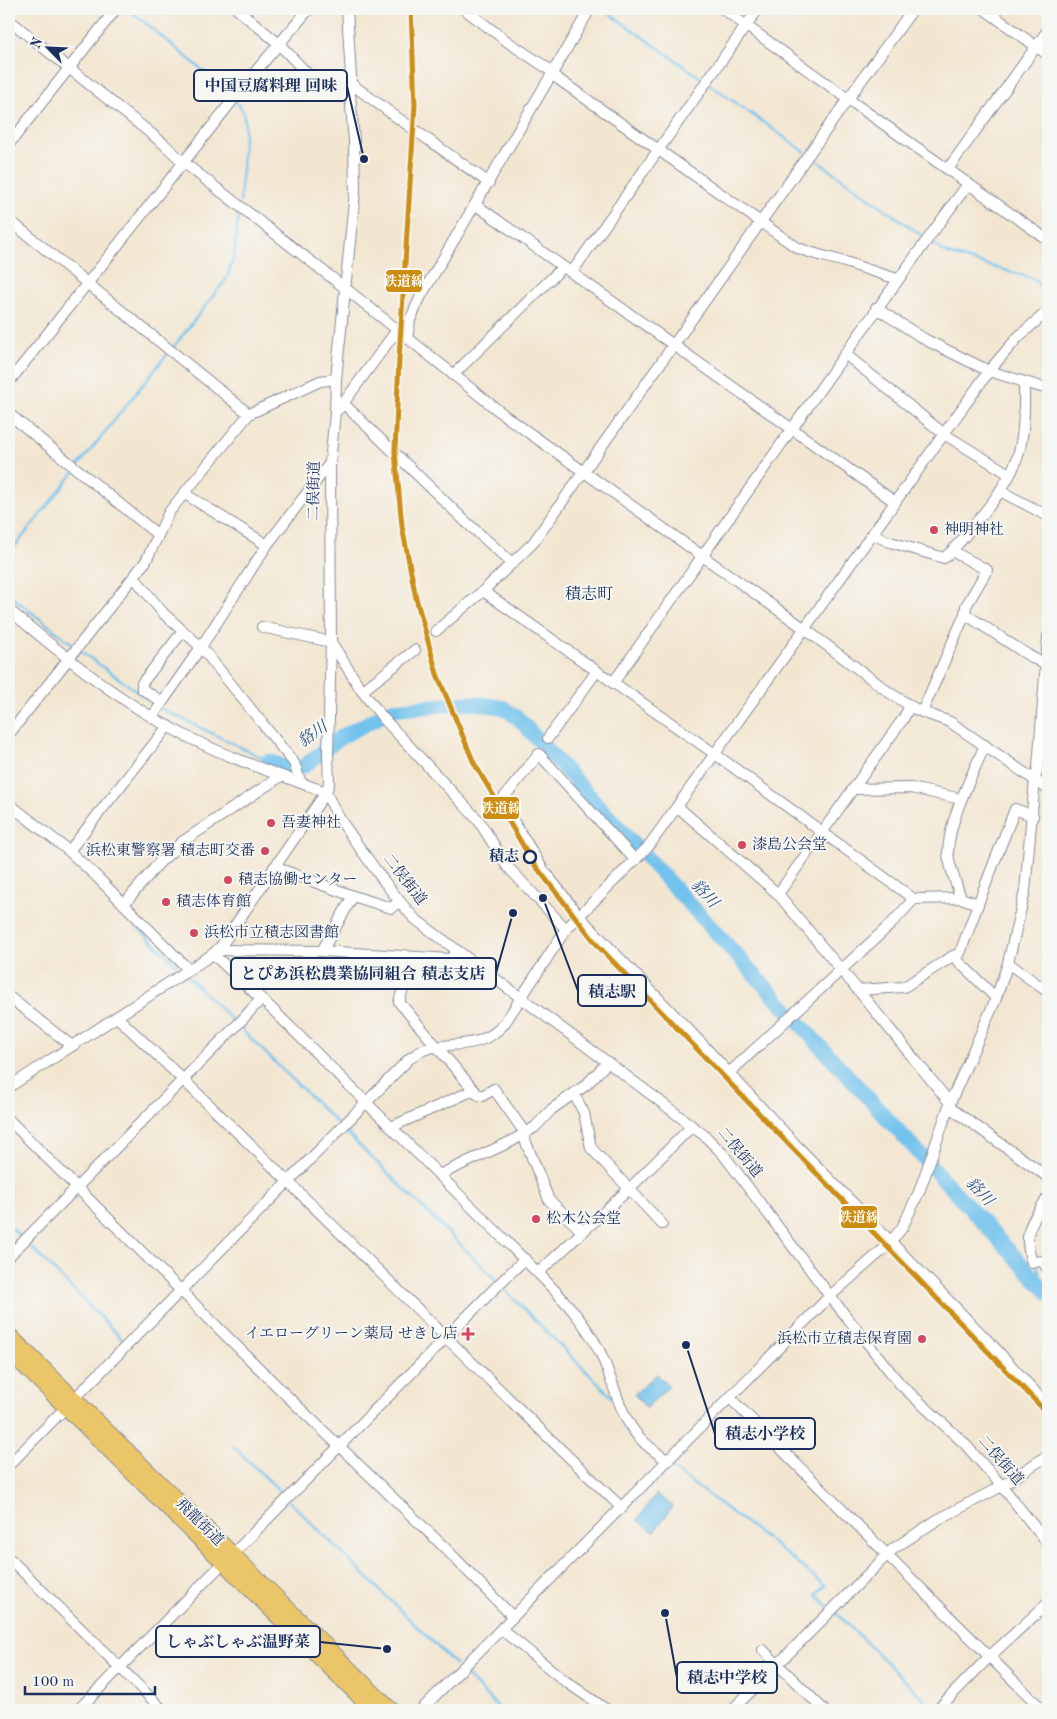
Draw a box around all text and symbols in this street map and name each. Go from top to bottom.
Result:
north arrow [22,22,72,72]
text: N [28,35,46,51]
callout: 中国豆腐料理 回味 [194,70,347,101]
text: 中国豆腐料理 回味 [205,77,337,95]
line badge: 鉄道線 [385,269,423,293]
text: 鉄道線 [383,274,425,289]
street label: 二俣街道 [305,461,323,521]
place label: 神明神社 [944,521,1004,538]
marker: 神明神社 [928,524,940,536]
district label: 積志町 [565,585,613,603]
water label: 貉川 [294,716,332,751]
line badge: 鉄道線 [482,796,520,820]
text: 鉄道線 [480,801,522,816]
place label: 吾妻神社 [281,814,341,831]
marker: 吾妻神社 [265,817,277,829]
place label: 漆島公会堂 [752,836,827,853]
marker: 漆島公会堂 [736,839,748,851]
place label: 浜松東警察署 積志町交番 [86,842,255,859]
marker: 浜松東警察署 積志町交番 [259,845,271,857]
place label: 積志 [489,848,519,865]
marker: 積志 [523,850,537,864]
street label: 二俣街道 [380,851,430,908]
place label: 積志協働センター [238,871,357,888]
marker: 積志協働センター [222,874,234,886]
water label: 貉川 [687,875,724,913]
place label: 積志体育館 [176,893,251,910]
marker: 積志体育館 [160,896,172,908]
place label: 浜松市立積志図書館 [204,924,339,941]
marker: 浜松市立積志図書館 [188,927,200,939]
callout: とぴあ浜松農業協同組合 積志支店 [231,958,496,989]
text: とぴあ浜松農業協同組合 積志支店 [241,965,485,983]
callout: 積志駅 [578,975,646,1006]
text: 積志駅 [588,983,636,1001]
street label: 二俣街道 [714,1124,766,1181]
water label: 貉川 [962,1173,999,1211]
line badge: 鉄道線 [840,1205,878,1229]
place label: 松木公会堂 [546,1210,621,1227]
text: 鉄道線 [838,1210,880,1225]
marker: 松木公会堂 [530,1213,542,1225]
place label: イエローグリーン薬局 せきし店 [245,1325,458,1342]
marker: イエローグリーン薬局 せきし店 [462,1328,474,1340]
place label: 浜松市立積志保育園 [777,1330,912,1347]
marker: 浜松市立積志保育園 [916,1333,928,1345]
callout: 積志小学校 [715,1418,815,1449]
text: 積志小学校 [725,1425,806,1443]
street label: 二俣街道 [975,1432,1027,1489]
street label: 飛龍街道 [172,1495,227,1550]
callout: しゃぶしゃぶ温野菜 [156,1626,320,1657]
text: しゃぶしゃぶ温野菜 [166,1633,310,1651]
callout: 積志中学校 [677,1662,777,1693]
scale bar [25,1664,155,1696]
text: 積志中学校 [687,1669,768,1687]
text: 100 m [32,1675,74,1690]

